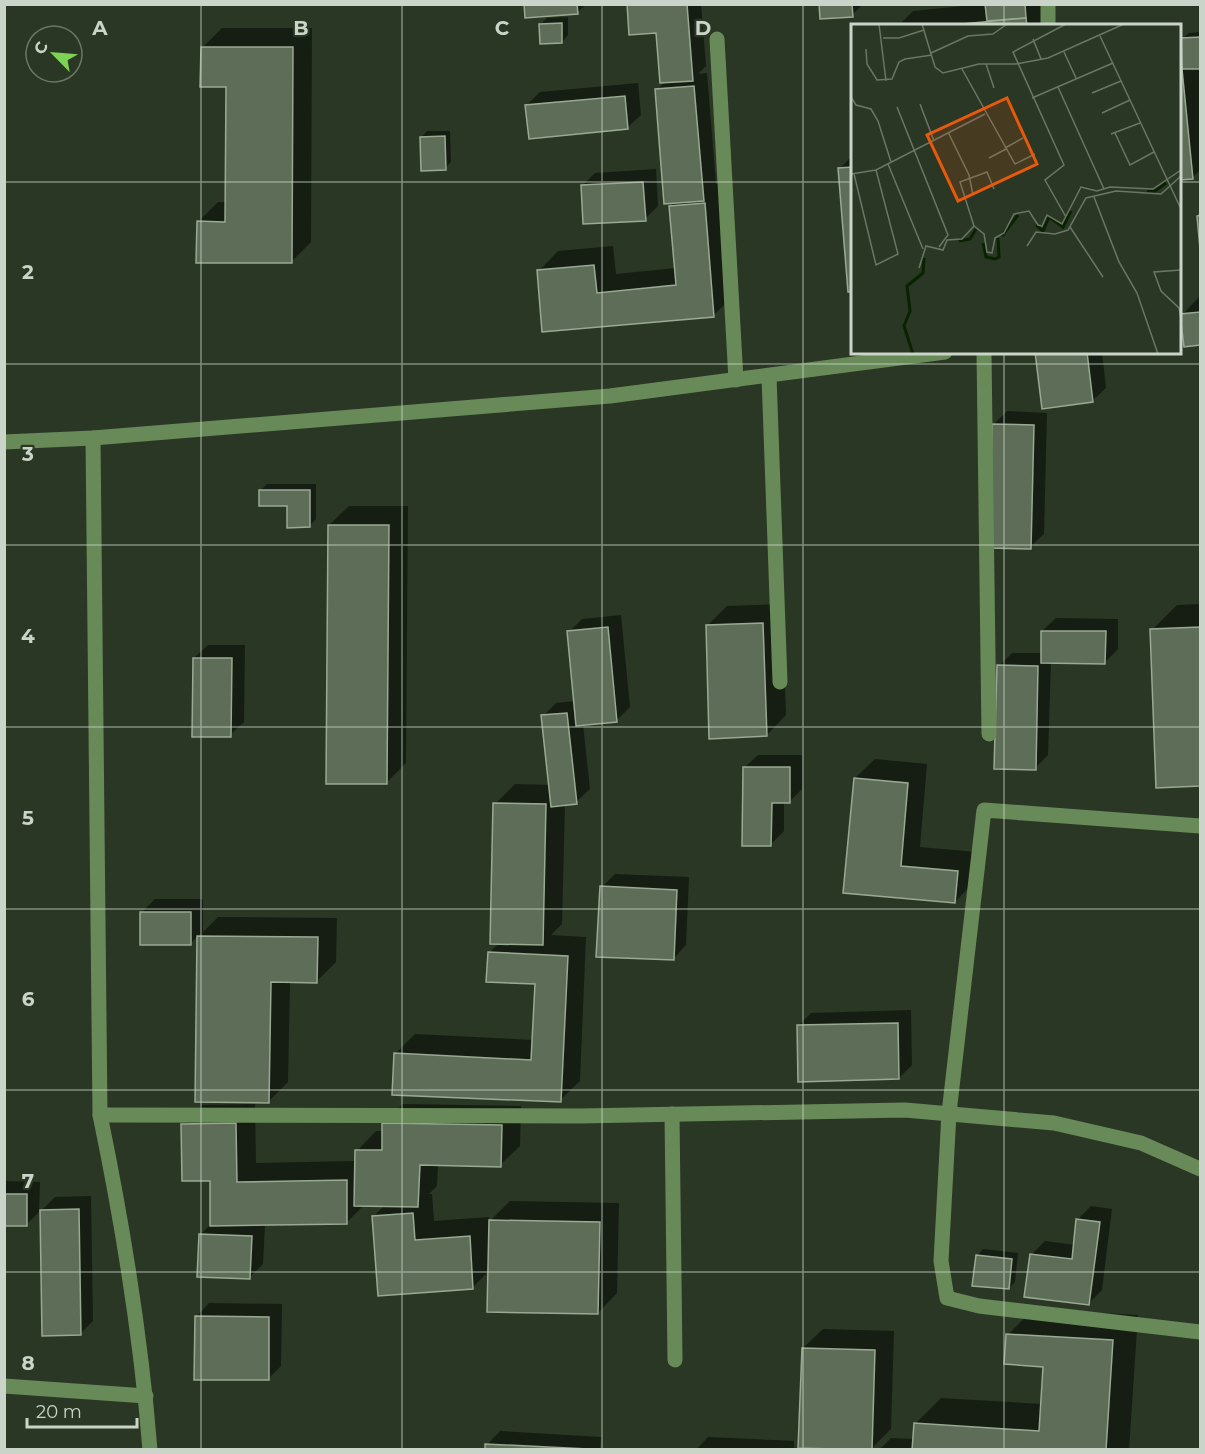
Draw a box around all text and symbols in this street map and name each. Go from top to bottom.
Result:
text: A [91,16,108,40]
text: B [293,16,309,40]
text: C [495,16,510,40]
text: D [695,16,711,40]
north arrow [24,24,84,84]
inset map [851,24,1181,354]
text: С [30,38,52,57]
text: 2 [22,260,34,284]
text: 3 [21,442,34,466]
text: 4 [21,624,35,648]
text: 5 [22,806,34,830]
text: 6 [22,987,35,1011]
text: 7 [22,1169,34,1193]
text: 8 [21,1351,35,1375]
scale bar [27,1391,136,1429]
text: 20 m [36,1401,82,1423]

